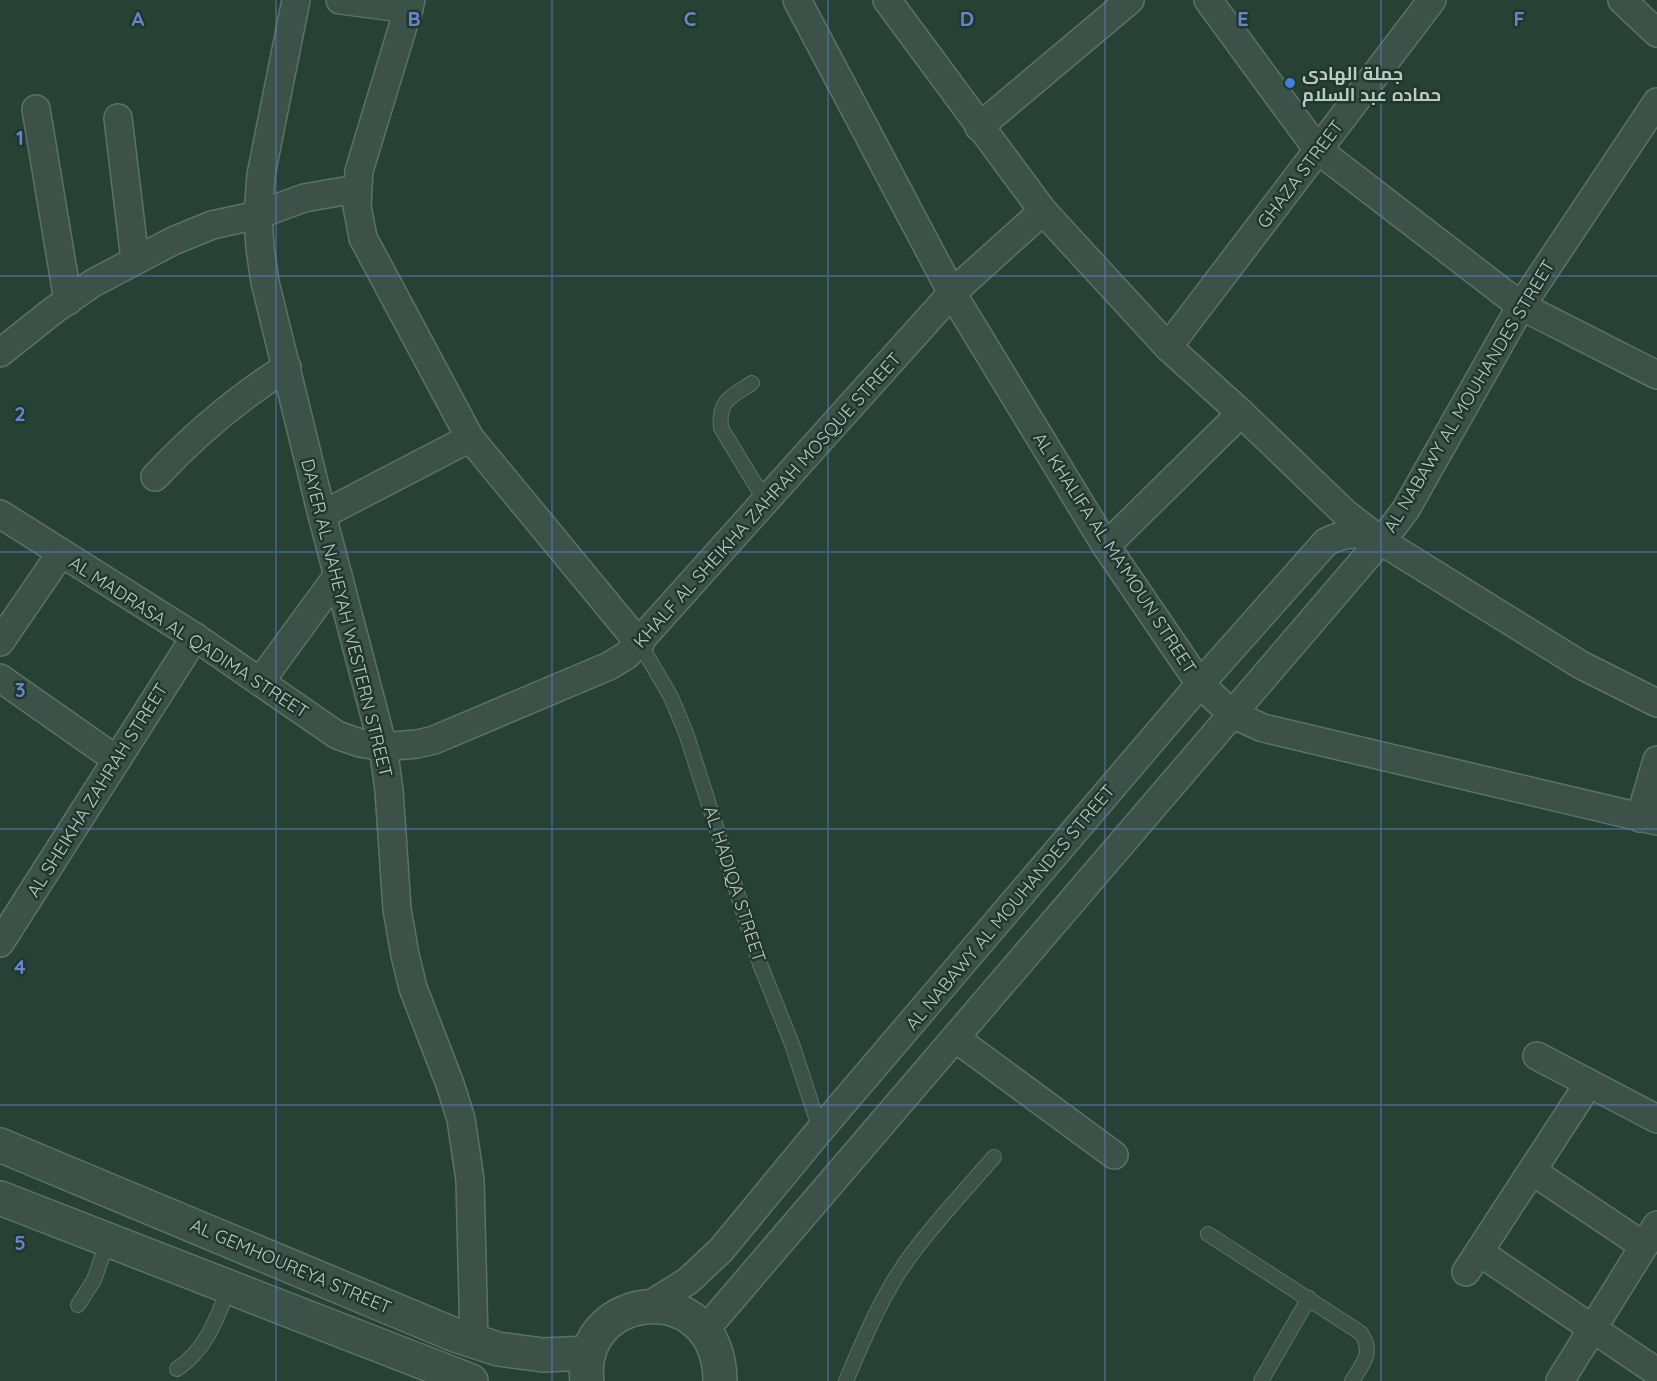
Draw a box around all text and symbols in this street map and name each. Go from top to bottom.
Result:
text: A [132,6,145,31]
text: B [407,6,421,31]
text: C [684,6,697,31]
text: D [960,6,974,31]
text: E [1237,6,1249,31]
text: F [1513,6,1525,31]
place label: جملة الهادى حماده عبد السلام [1302,62,1441,107]
marker: جملة الهادى حماده عبد السلام [1283,76,1297,90]
street label: GHAZA STREET [1252,115,1348,233]
text: 1 [16,125,24,150]
street label: AL NABAWY AL MOUHANDES STREET [1378,255,1560,537]
street label: KHALF AL SHEIKHA ZAHRAH MOSQUE STREET [628,347,906,653]
text: 2 [14,401,26,426]
street label: AL KHALIFA AL MA'MOUN STREET [1028,428,1202,678]
street label: DAYER AL NAHEYAH WESTERN STREET [296,457,398,780]
street label: AL MADRASA AL QADIMA STREET [65,551,313,723]
text: 3 [15,677,25,702]
street label: AL SHEIKHA ZAHRAH STREET [22,679,172,901]
street label: AL NABAWY AL MOUHANDES STREET [900,779,1120,1035]
street label: AL HADIQA STREET [699,803,771,965]
text: 4 [14,954,26,979]
street label: AL GEMHOUREYA STREET [187,1213,395,1319]
text: 5 [14,1230,26,1255]

